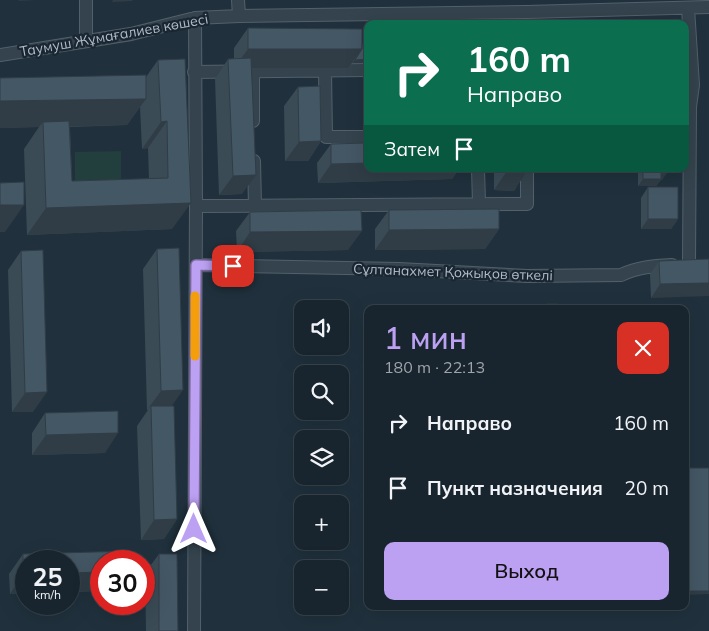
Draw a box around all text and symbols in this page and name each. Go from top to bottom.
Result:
street label: Таумуш Жұмағалиев көшесі [18,10,210,60]
text: 160 m [467,37,571,81]
icon: right [384,40,449,105]
text: Направо [467,80,562,108]
icon: arrive [450,135,478,163]
text: Затем [384,137,440,161]
pin [212,245,254,287]
icon: arrive [219,252,247,280]
street label: Сұлтанахмет Қожықов өткелі [353,260,553,284]
map controls [294,300,349,615]
button: sound [294,300,349,355]
text: 1 мин [384,319,467,357]
button: close [617,322,669,374]
text: 180 m · 22:13 [384,357,485,377]
button: search [294,365,349,420]
icon: right [384,409,412,437]
text: Направо [427,411,512,435]
text: 160 m [613,411,669,435]
button: layers [294,430,349,485]
icon: arrive [384,474,412,502]
text: Пункт назначения [427,476,603,500]
text: 20 m [625,476,669,500]
button: + [294,495,349,550]
position arrow [167,502,219,554]
button: Выход [384,542,669,600]
speed limit sign: 30 [90,550,155,615]
button: − [294,560,349,615]
text: 25 [32,561,63,592]
text: km/h [34,587,61,602]

